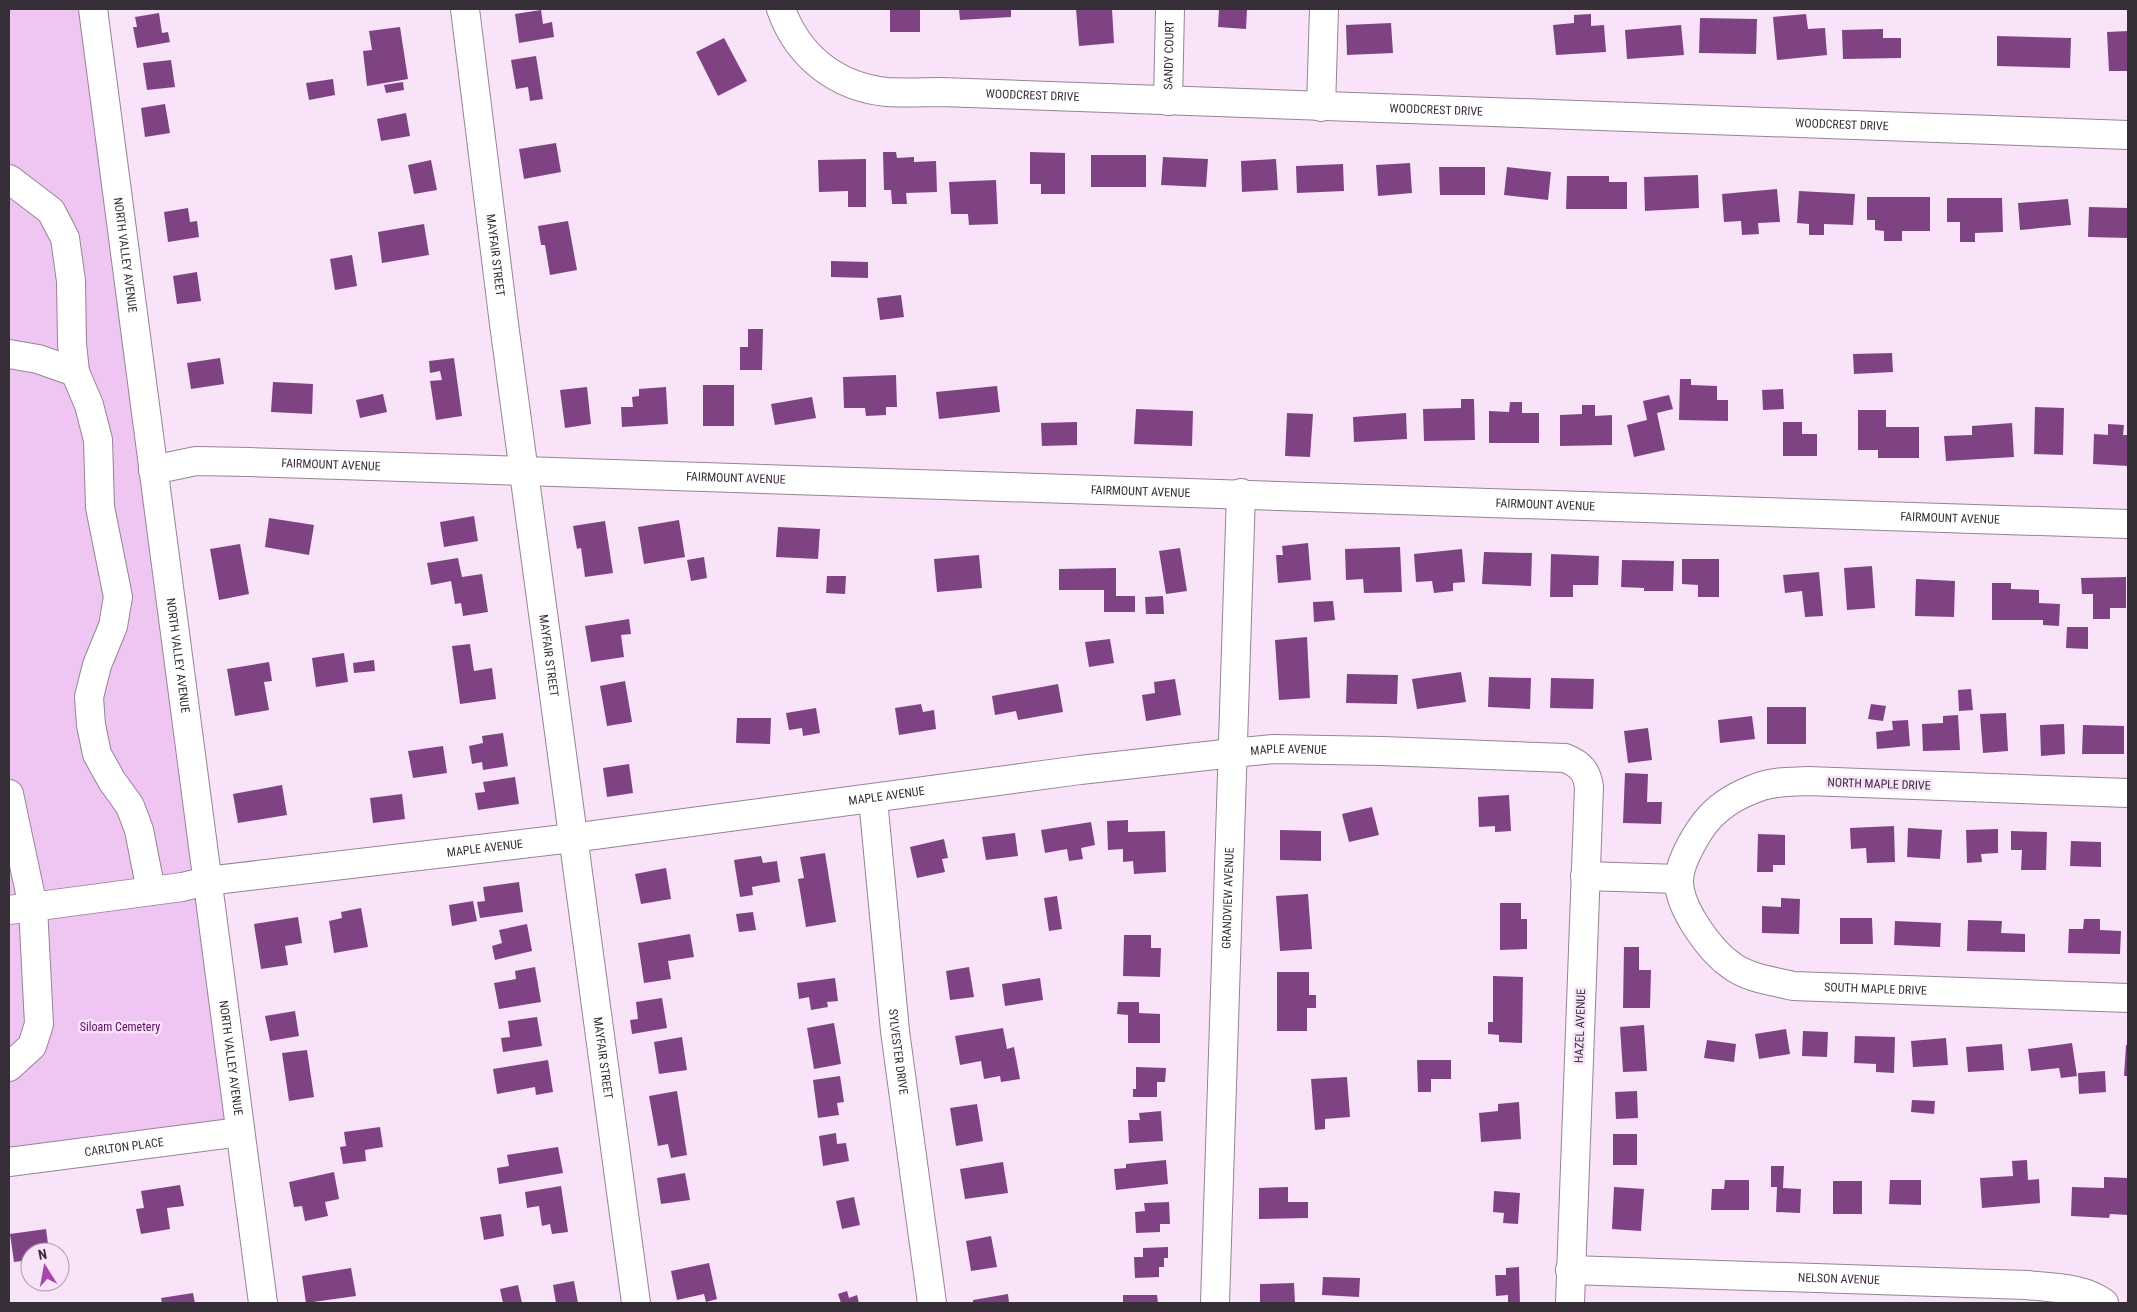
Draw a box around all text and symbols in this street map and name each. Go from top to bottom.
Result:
street label: SANDY COURT [1161,20,1177,90]
street label: WOODCREST DRIVE [986,87,1080,104]
street label: WOODCREST DRIVE [1389,101,1483,119]
street label: WOODCREST DRIVE [1795,116,1889,133]
street label: NORTH VALLEY AVENUE [111,196,140,313]
street label: MAYFAIR STREET [483,213,508,297]
street label: FAIRMOUNT AVENUE [281,456,381,473]
street label: FAIRMOUNT AVENUE [686,469,786,487]
street label: FAIRMOUNT AVENUE [1091,483,1191,500]
street label: FAIRMOUNT AVENUE [1495,496,1595,513]
street label: FAIRMOUNT AVENUE [1900,509,2000,527]
street label: NORTH VALLEY AVENUE [163,597,192,714]
street label: MAYFAIR STREET [536,614,561,698]
street label: MAPLE AVENUE [1250,742,1327,758]
street label: NORTH MAPLE DRIVE [1827,775,1931,793]
street label: MAPLE AVENUE [848,784,925,808]
street label: MAPLE AVENUE [446,837,524,860]
street label: GRANDVIEW AVENUE [1219,847,1237,949]
street label: SOUTH MAPLE DRIVE [1824,980,1927,998]
street label: HAZEL AVENUE [1572,989,1588,1063]
street label: NORTH VALLEY AVENUE [216,1000,245,1116]
street label: SYLVESTER DRIVE [886,1008,911,1096]
street label: MAYFAIR STREET [590,1016,615,1100]
park label: Siloam Cemetery [80,1020,160,1034]
street label: CARLTON PLACE [84,1135,165,1159]
north arrow [20,1242,70,1292]
text: N [37,1246,48,1263]
street label: NELSON AVENUE [1798,1270,1880,1287]

